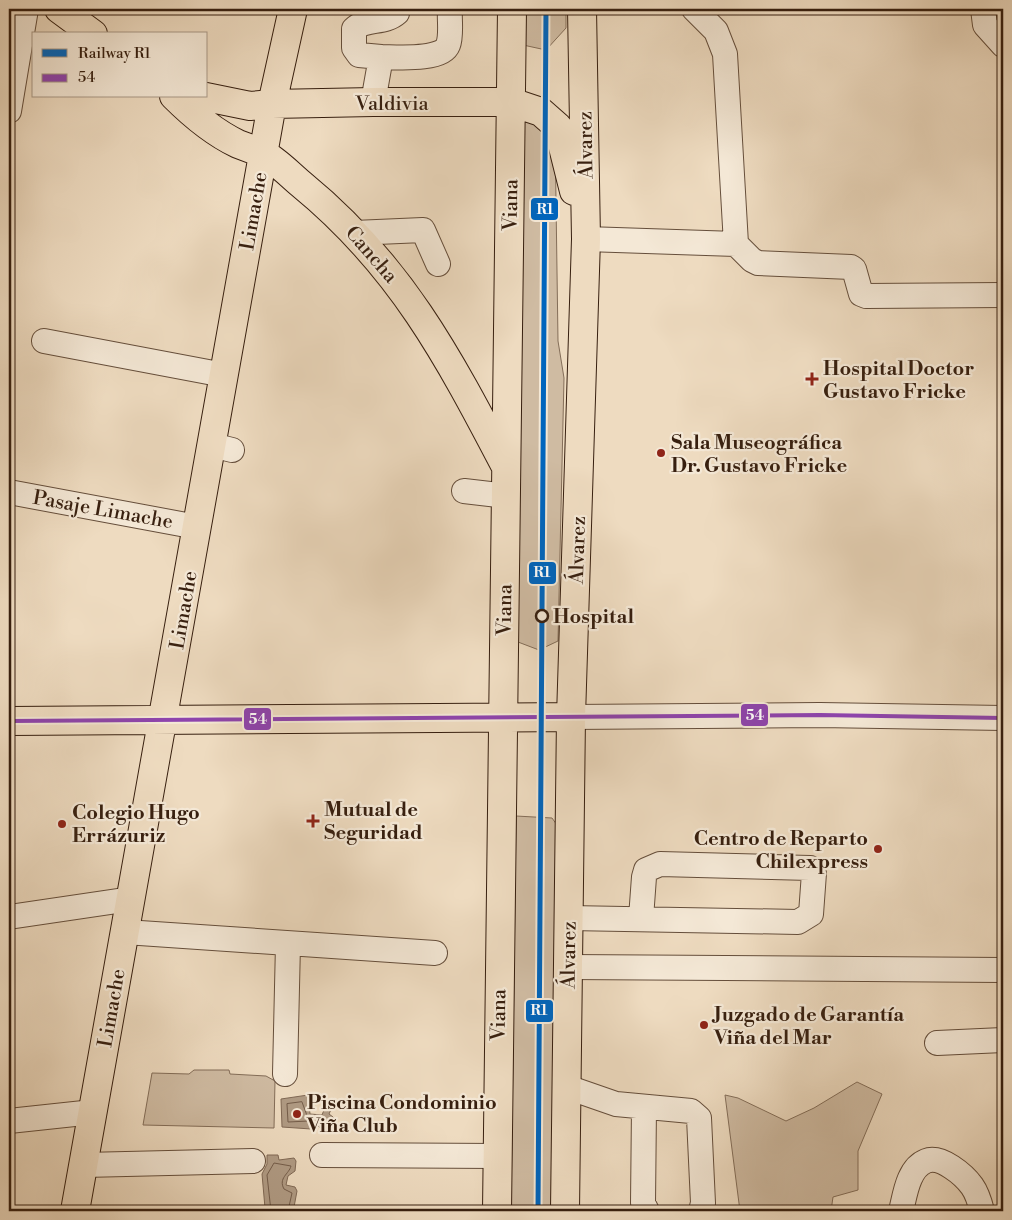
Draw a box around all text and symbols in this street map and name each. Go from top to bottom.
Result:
legend [32,32,208,98]
text: Railway R1 [78,44,151,63]
text: 54 [78,68,96,87]
street label: Valdivia [354,92,430,117]
street label: Álvarez [572,111,600,180]
street label: Limache [235,170,274,253]
street label: Viana [499,178,524,232]
line badge: R1 [530,197,559,221]
text: R1 [536,201,554,219]
street label: Cancha [339,221,403,289]
place label: Hospital Doctor Gustavo Fricke [823,357,974,405]
marker: Hospital Doctor Gustavo Fricke [805,372,819,386]
place label: Sala Museográfica Dr. Gustavo Fricke [671,431,847,479]
marker: Sala Museográfica Dr. Gustavo Fricke [655,447,667,459]
street label: Pasaje Limache [31,486,175,535]
street label: Álvarez [564,516,592,585]
line badge: R1 [528,561,557,585]
text: R1 [533,564,551,582]
street label: Limache [165,569,204,652]
street label: Viana [493,583,518,637]
place label: Hospital [553,605,634,630]
marker: Hospital [535,609,549,623]
line badge: 54 [740,703,769,727]
line badge: 54 [243,707,272,731]
text: 54 [746,707,764,725]
text: 54 [249,711,267,729]
place label: Mutual de Seguridad [324,798,423,846]
place label: Colegio Hugo Errázuriz [72,801,200,849]
marker: Mutual de Seguridad [306,814,320,828]
marker: Colegio Hugo Errázuriz [56,818,68,830]
place label: Centro de Reparto Chilexpress [694,827,868,875]
marker: Centro de Reparto Chilexpress [872,843,884,855]
street label: Álvarez [555,921,583,990]
street label: Limache [93,967,132,1050]
street label: Viana [487,988,512,1042]
line badge: R1 [525,999,554,1023]
text: R1 [530,1002,548,1020]
place label: Juzgado de Garantía Viña del Mar [711,1003,904,1051]
marker: Juzgado de Garantía Viña del Mar [698,1019,710,1031]
place label: Piscina Condominio Viña Club [306,1091,497,1139]
marker: Piscina Condominio Viña Club [291,1108,303,1120]

